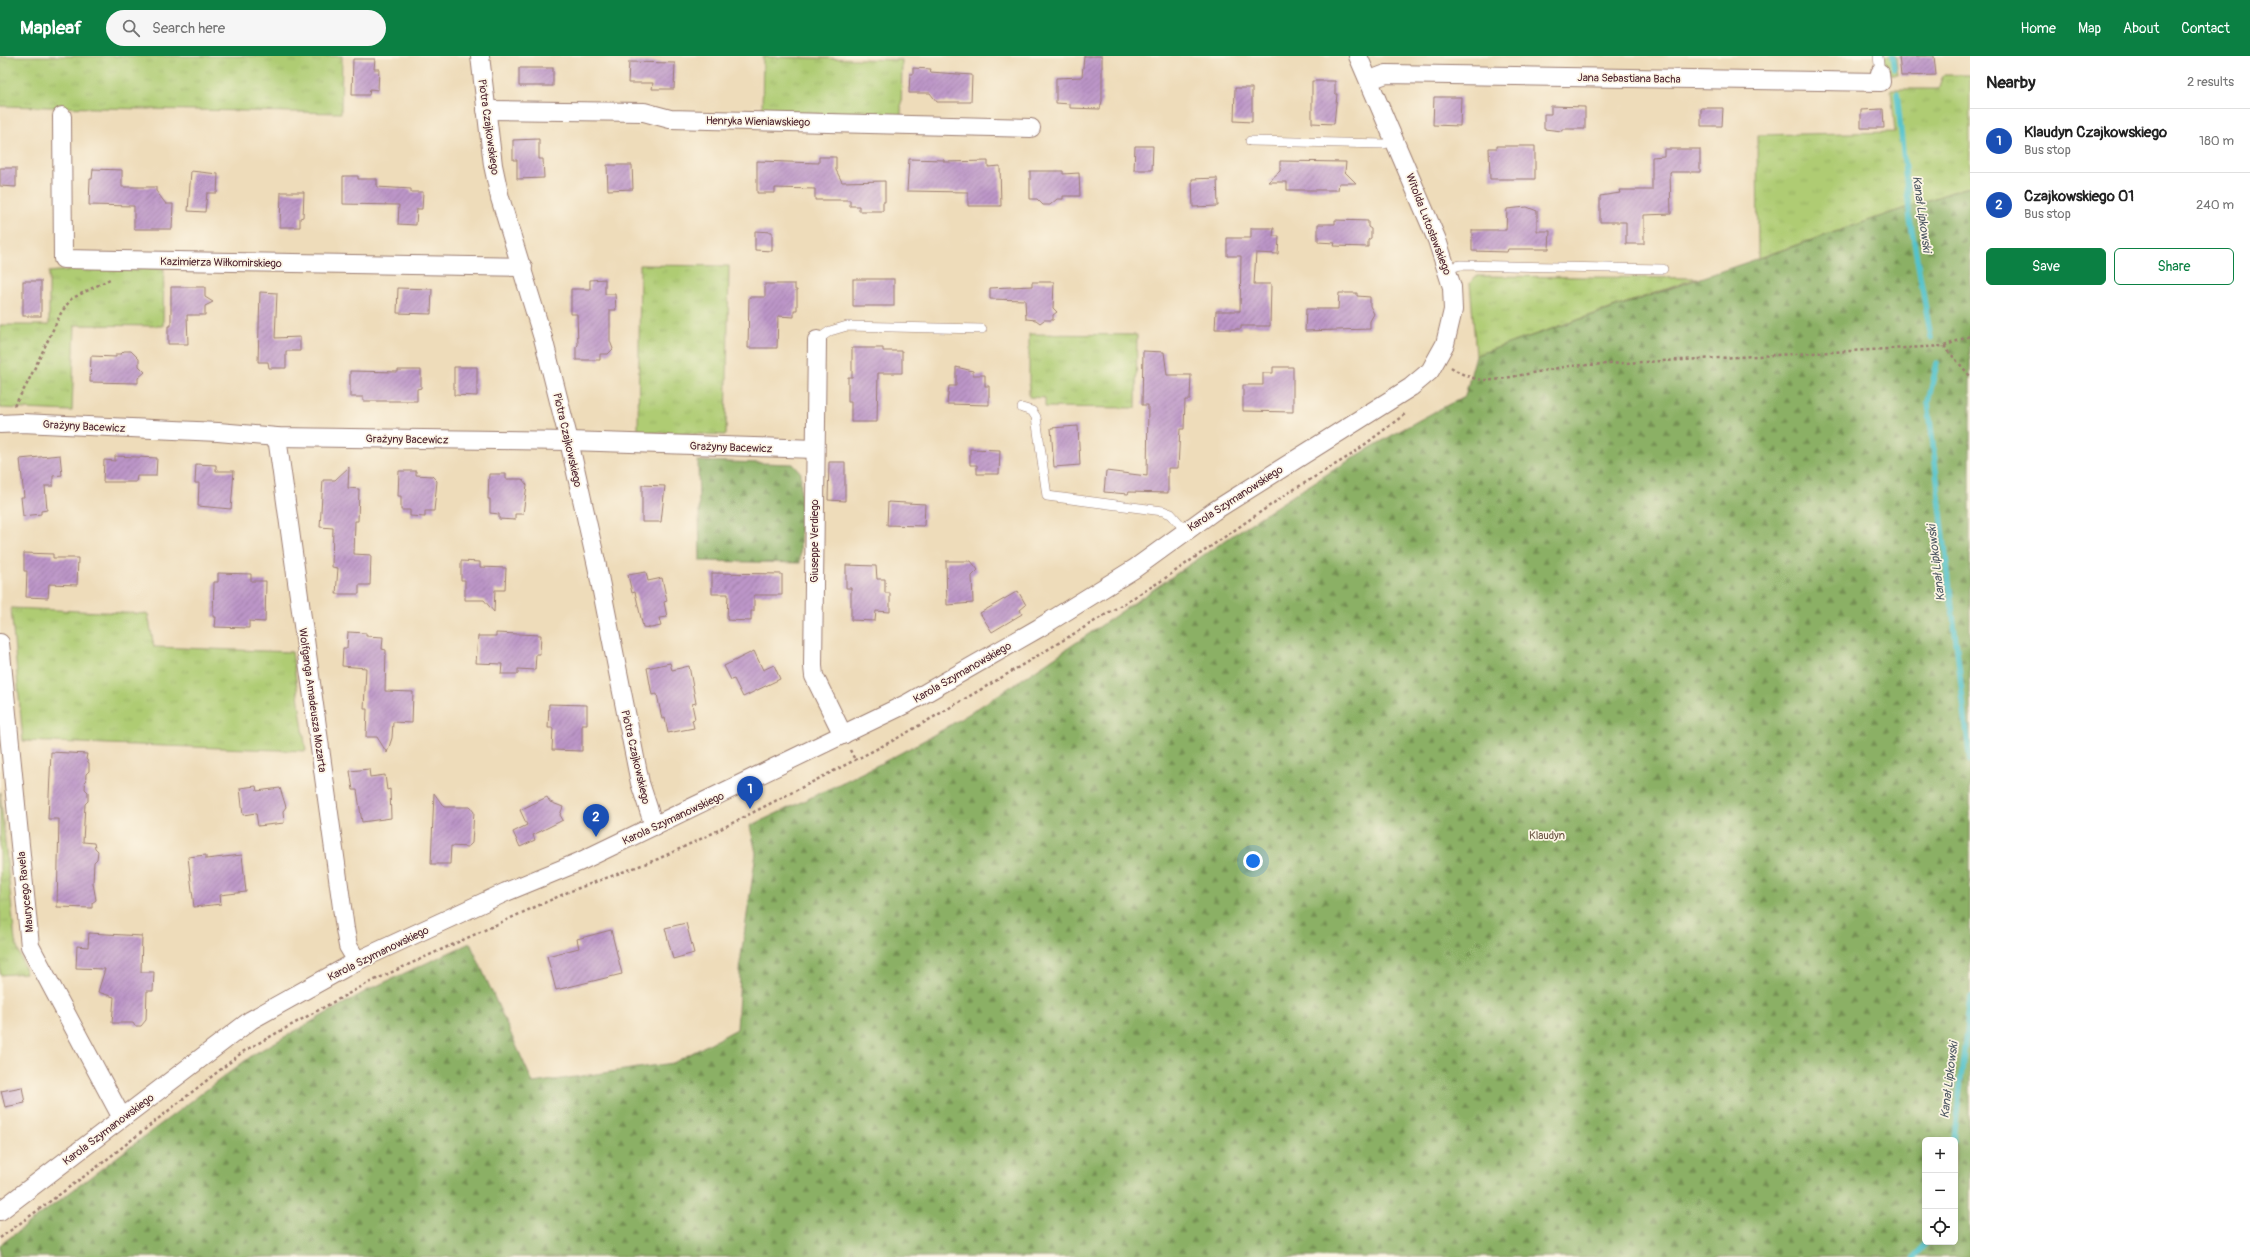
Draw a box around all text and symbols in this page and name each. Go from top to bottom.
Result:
search box [106,10,386,46]
text: Mapleaf [20,16,82,40]
icon: search [120,17,142,39]
text: Search here [152,19,225,38]
text: Home [2021,20,2056,37]
text: Map [2078,20,2101,37]
text: About [2123,20,2159,37]
text: Contact [2181,20,2230,37]
street label: Jana Sebastiana Bacha [1577,71,1681,86]
text: Nearby [1986,72,2035,93]
text: 2 results [2187,74,2234,90]
street label: Piotra Czajkowskiego [475,78,502,176]
street label: Henryka Wieniawskiego [706,114,810,129]
text: Klaudyn Czajkowskiego [2024,123,2167,142]
text: 1 [1996,133,2002,149]
text: 180 m [2199,133,2234,149]
text: Bus stop [2024,142,2071,158]
street label: Witolda Lutosławskiego [1403,172,1454,277]
water label: Kanał Lipkowski [1909,175,1935,255]
text: Czajkowskiego 01 [2024,187,2134,206]
text: 2 [1995,197,2003,213]
text: 240 m [2196,197,2234,213]
text: Bus stop [2024,206,2071,222]
button: Save [1986,248,2106,285]
button: Share [2114,248,2234,285]
street label: Kazimierza Wiłkomirskiego [160,255,282,270]
street label: Piotra Czajkowskiego [550,392,585,489]
street label: Grażyny Bacewicz [42,418,126,435]
street label: Grażyny Bacewicz [365,432,449,447]
street label: Grażyny Bacewicz [689,440,773,455]
street label: Karola Szymanowskiego [1185,463,1285,534]
street label: Giuseppe Verdiego [808,499,821,583]
water label: Kanał Lipkowski [1924,522,1949,602]
street label: Wolfganga Amadeusza Mozarta [296,627,329,773]
street label: Karola Szymanowskiego [911,639,1014,706]
street label: Piotra Czajkowskiego [618,709,653,806]
pin: 1 [737,776,763,809]
street label: Karola Szymanowskiego [620,789,726,848]
pin: 2 [583,804,609,837]
park label: Klaudyn [1529,829,1565,842]
street label: Maurycego Ravela [15,851,36,933]
your location [1243,851,1263,871]
street label: Karola Szymanowskiego [326,923,431,984]
water label: Kanał Lipkowski [1937,1039,1962,1119]
street label: Karola Szymanowskiego [60,1091,157,1168]
map controls [1922,1137,1958,1245]
button: + [1922,1137,1958,1173]
button: − [1922,1173,1958,1209]
button: locate [1922,1209,1958,1245]

